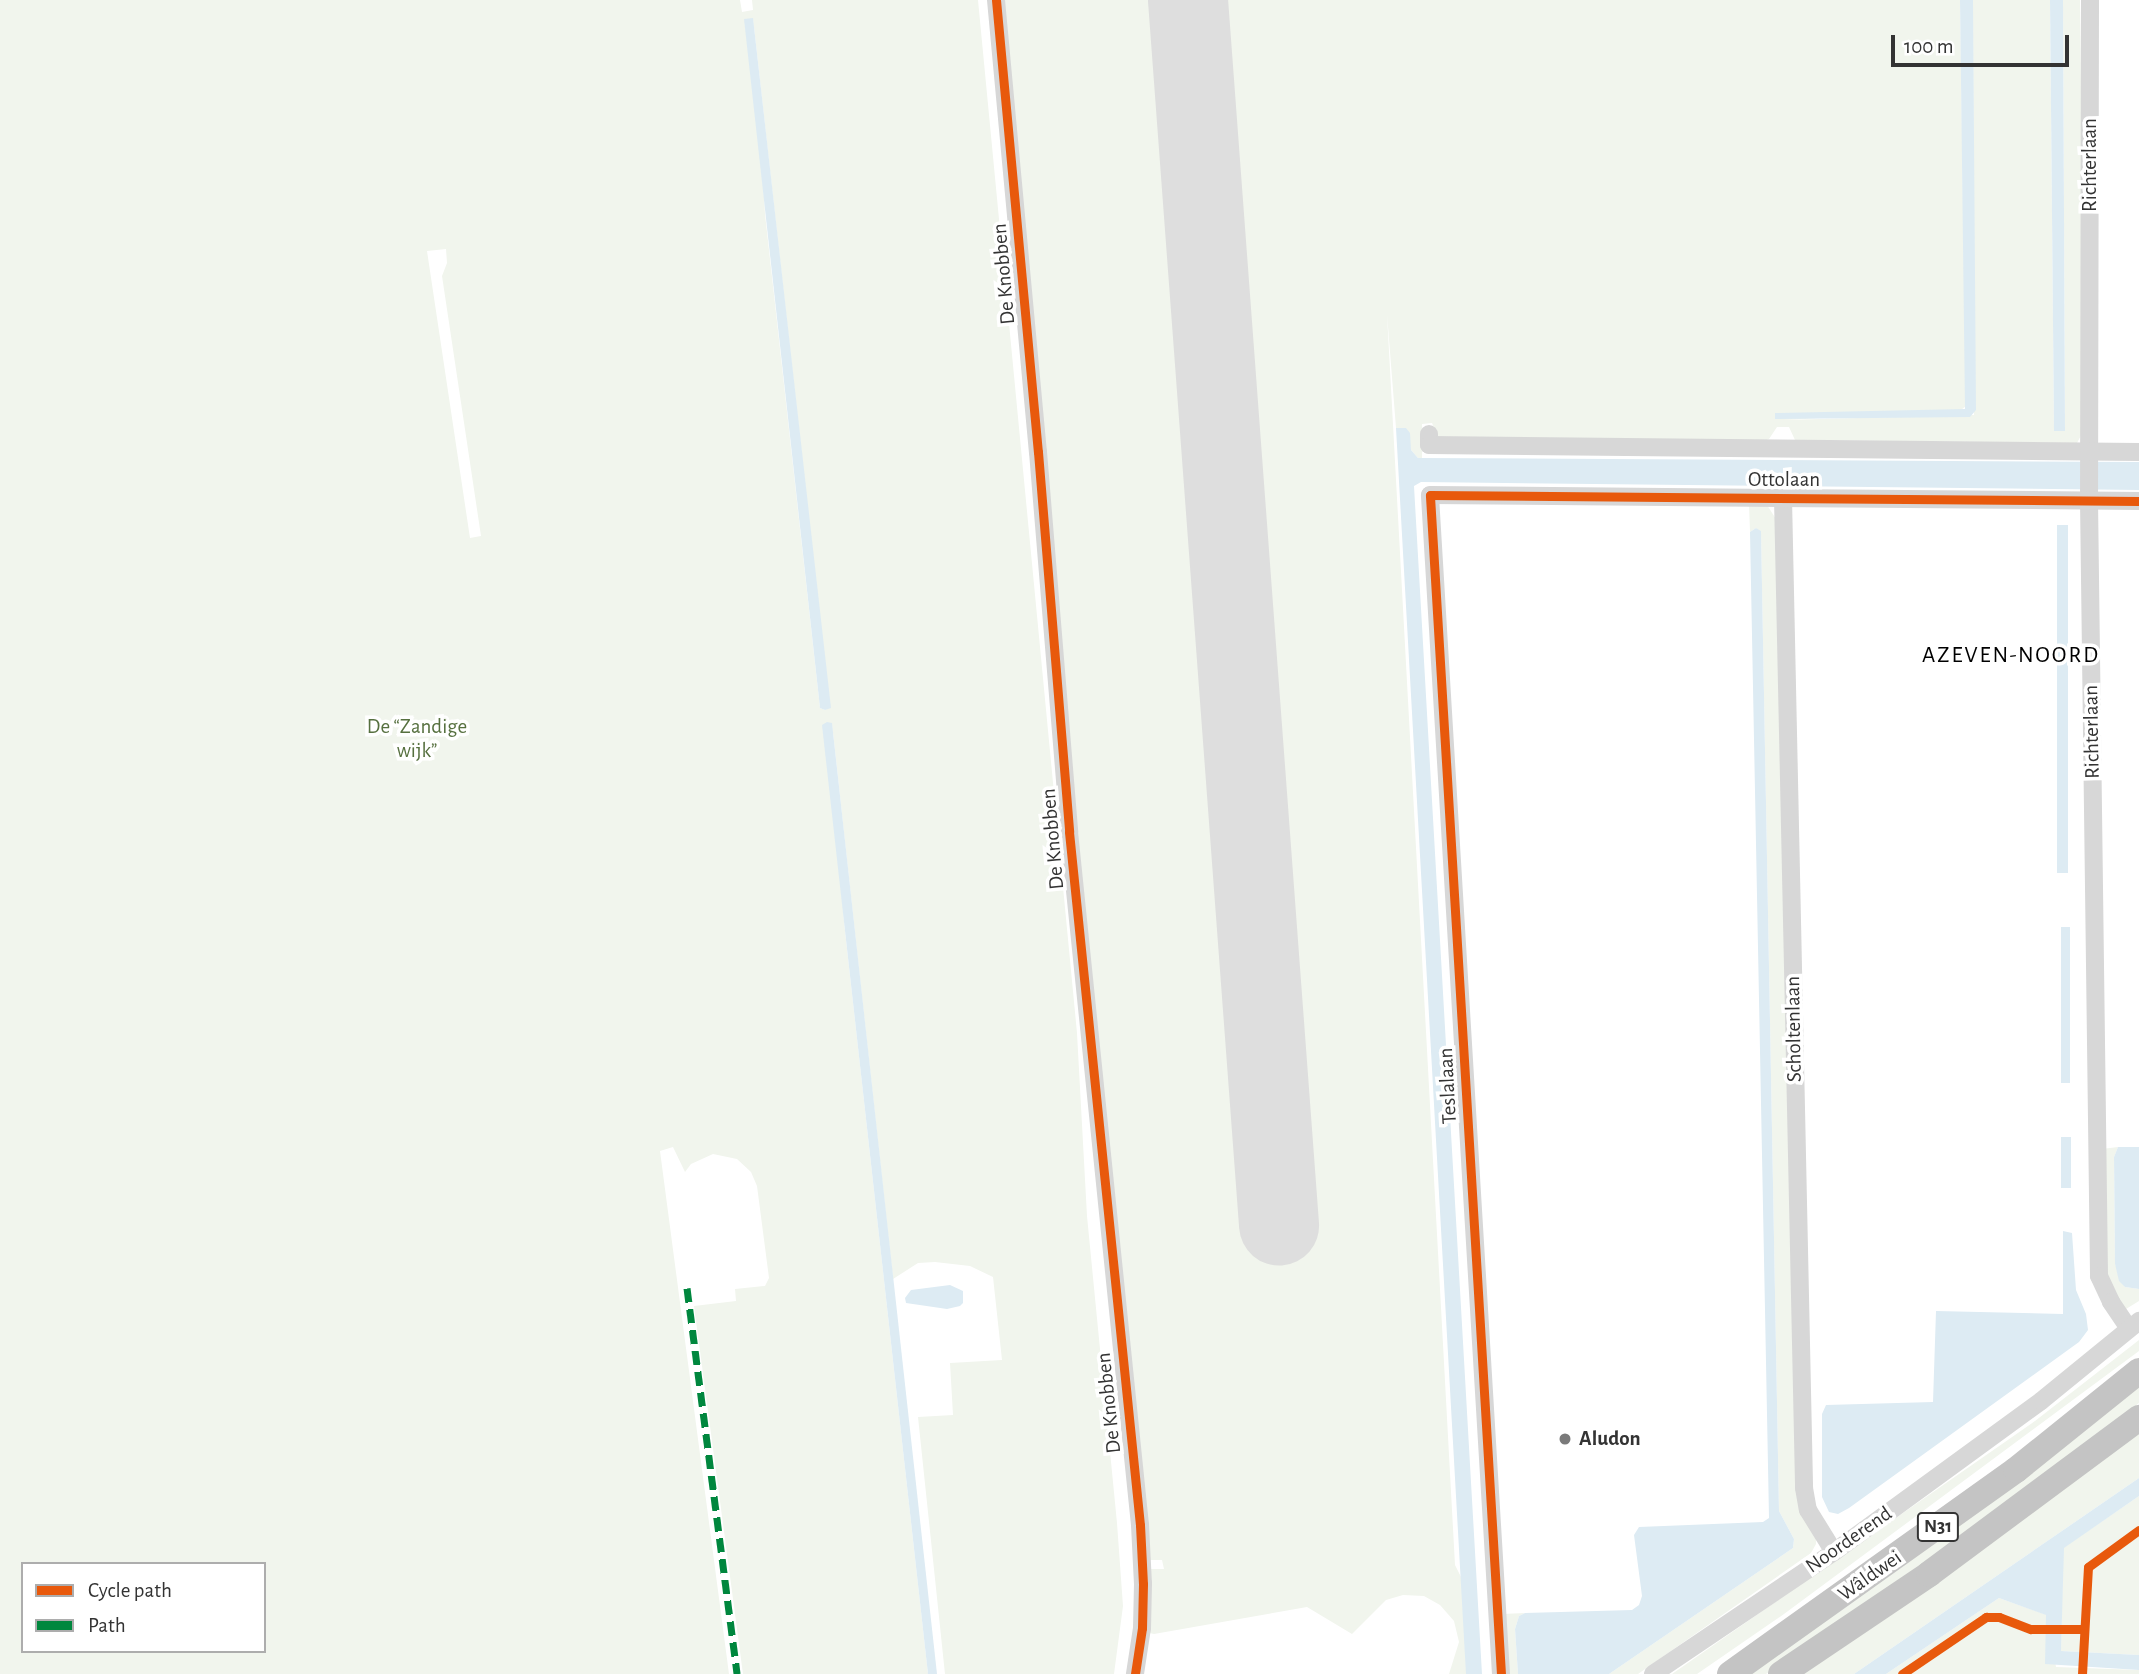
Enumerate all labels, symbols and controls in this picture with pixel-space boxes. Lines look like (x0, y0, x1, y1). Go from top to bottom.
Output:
scale bar (1894, 21, 2072, 65)
text: 100 m (1904, 36, 1954, 57)
street label: Richterlaan (2077, 118, 2103, 212)
street label: De Knobben (987, 222, 1021, 326)
street label: Ottolaan (1748, 467, 1820, 493)
district label: AZEVEN-NOORD (1923, 642, 2099, 670)
street label: Richterlaan (2079, 685, 2105, 779)
park label: De “Zandige wijk” (367, 714, 467, 764)
street label: De Knobben (1036, 787, 1070, 891)
street label: Scholtenlaan (1780, 976, 1808, 1082)
street label: Teslalaan (1433, 1047, 1463, 1125)
street label: De Knobben (1091, 1351, 1127, 1455)
place label: Aludon (1579, 1426, 1641, 1452)
marker: Aludon (1557, 1431, 1573, 1447)
street label: Noorderend (1801, 1501, 1897, 1579)
road number: N31 (1915, 1512, 1961, 1542)
street label: Wâldwei (1833, 1545, 1907, 1607)
legend (21, 1562, 266, 1653)
text: Cycle path (88, 1580, 172, 1601)
text: Path (88, 1615, 126, 1636)

